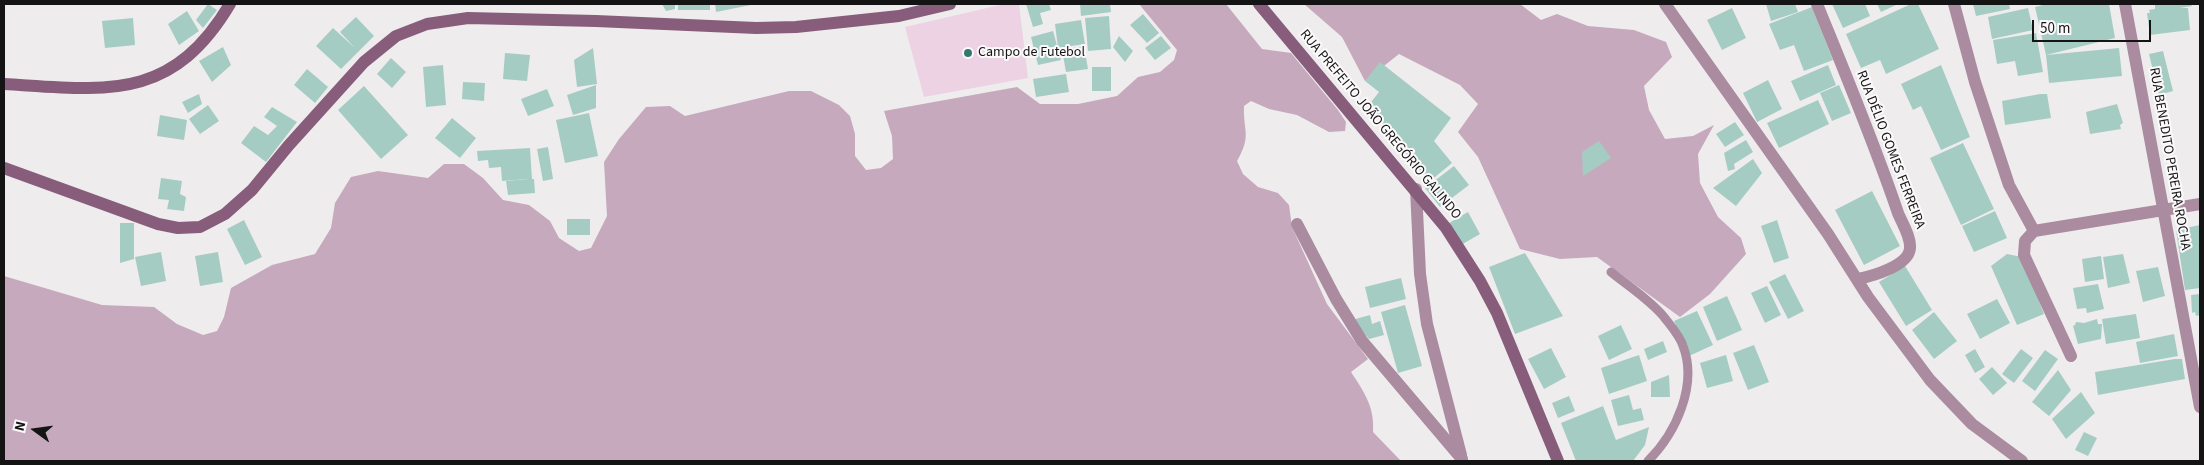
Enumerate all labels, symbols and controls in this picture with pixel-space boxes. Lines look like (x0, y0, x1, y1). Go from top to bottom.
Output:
scale bar (2034, 10, 2153, 42)
text: 50 m (2040, 18, 2070, 39)
street label: RUA PREFEITO JOÃO GREGÓRIO GALINDO (1296, 27, 1464, 223)
place label: Campo de Futebol (978, 45, 1085, 61)
marker: Campo de Futebol (962, 47, 974, 59)
street label: RUA BENEDITO PEREIRA ROCHA (2145, 66, 2193, 252)
street label: RUA DÉLIO GOMES FERREIRA (1852, 68, 1928, 232)
north arrow (10, 405, 60, 455)
text: N (10, 419, 31, 433)

